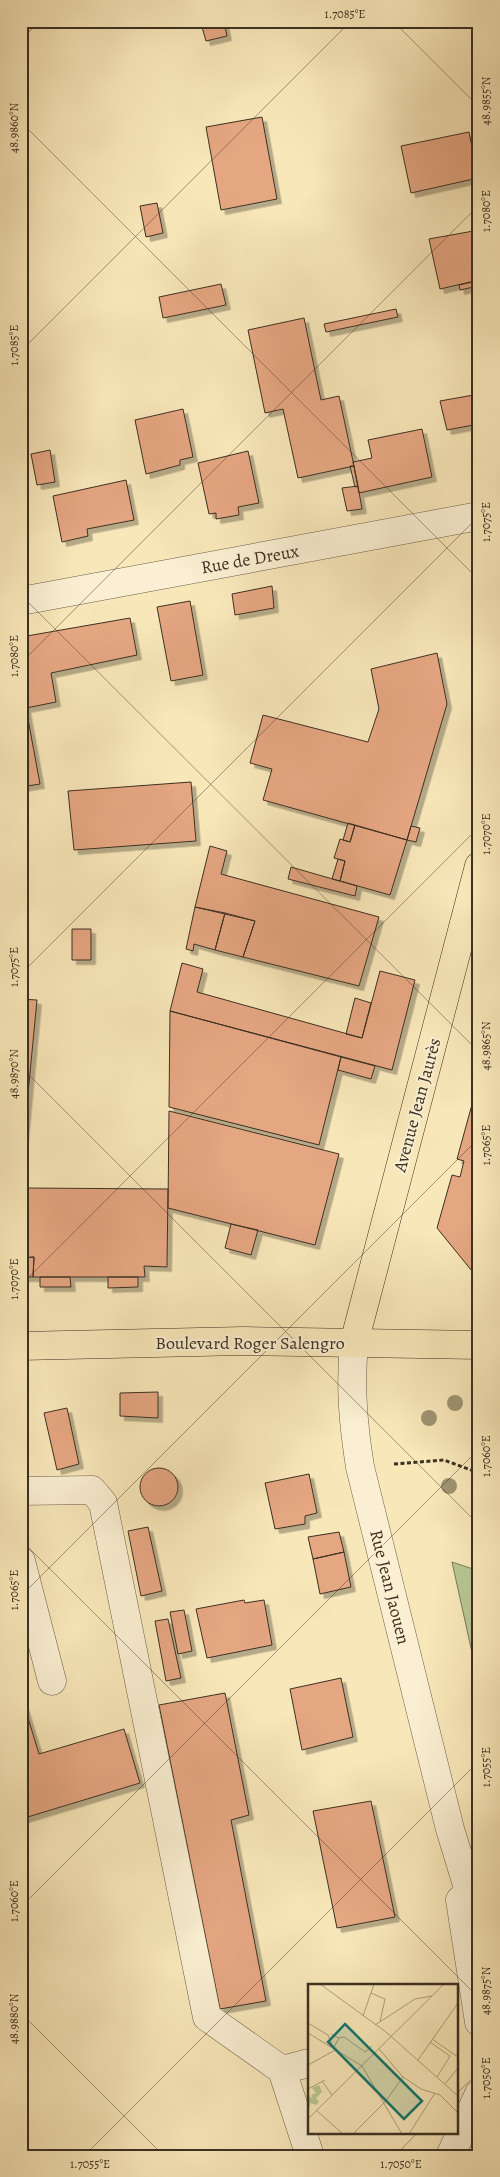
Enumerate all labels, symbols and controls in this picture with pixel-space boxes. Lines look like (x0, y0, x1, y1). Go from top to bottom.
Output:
text: 1.7085°E (325, 6, 365, 22)
text: 48.9855°N (478, 76, 494, 125)
text: 48.9860°N (6, 102, 22, 153)
text: 1.7080°E (478, 190, 494, 232)
text: 1.7085°E (6, 325, 22, 365)
text: 1.7075°E (478, 502, 494, 542)
street label: Rue de Dreux (199, 539, 301, 579)
text: 1.7080°E (6, 635, 22, 677)
text: 1.7070°E (478, 813, 494, 855)
text: 1.7075°E (6, 947, 22, 987)
text: 48.9865°N (478, 1021, 494, 1071)
street label: Avenue Jean Jaurès (387, 1035, 446, 1176)
text: 48.9870°N (6, 1049, 22, 1099)
text: 1.7065°E (478, 1125, 494, 1165)
text: 1.7070°E (6, 1258, 22, 1300)
street label: Boulevard Roger Salengro (155, 1331, 345, 1355)
text: 1.7060°E (478, 1435, 494, 1477)
street label: Rue Jean Jaouen (364, 1527, 416, 1647)
text: 1.7065°E (6, 1570, 22, 1610)
text: 1.7055°E (478, 1747, 494, 1787)
text: 1.7060°E (6, 1880, 22, 1922)
text: 48.9875°N (478, 1966, 494, 2015)
inset map (308, 1984, 458, 2134)
text: 48.9880°N (6, 1993, 22, 2044)
text: 1.7050°E (478, 2057, 494, 2099)
text: 1.7055°E (70, 2156, 110, 2172)
text: 1.7050°E (380, 2156, 422, 2172)

